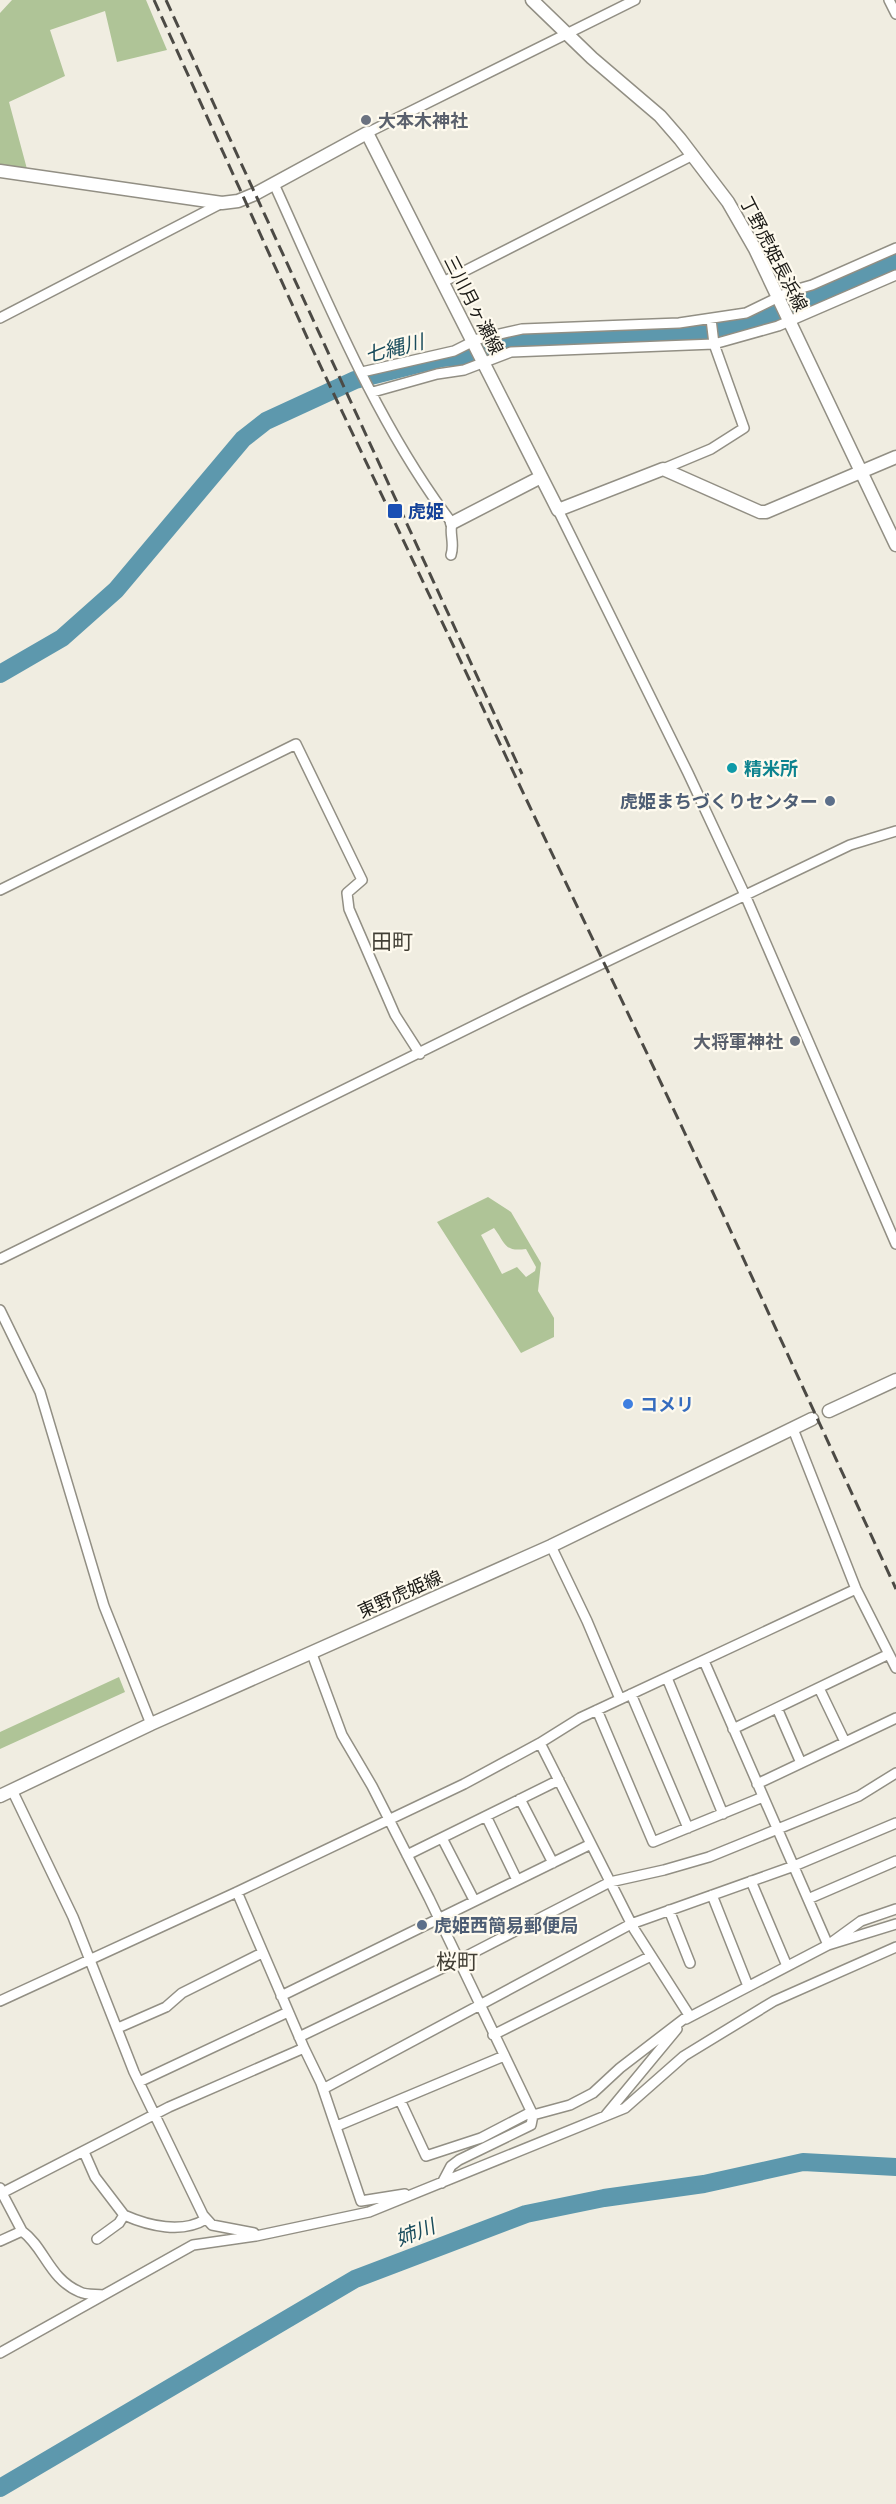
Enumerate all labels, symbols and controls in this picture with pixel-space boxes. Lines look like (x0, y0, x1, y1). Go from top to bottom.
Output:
place label: 大本木神社 (378, 109, 468, 132)
marker: 大本木神社 (359, 113, 373, 127)
street label: 丁野虎姫長浜線 (735, 193, 813, 315)
street label: 三川月ヶ瀬線 (439, 252, 509, 358)
water label: 七縄川 (362, 328, 428, 367)
place label: 虎姫 (408, 500, 444, 523)
marker: 虎姫 (386, 502, 404, 520)
place label: 精米所 (744, 757, 798, 780)
marker: 精米所 (725, 761, 739, 775)
place label: 虎姫まちづくりセンター (620, 790, 818, 813)
marker: 虎姫まちづくりセンター (823, 794, 837, 808)
district label: 田町 (371, 928, 413, 954)
place label: 大将軍神社 (693, 1030, 783, 1053)
marker: 大将軍神社 (788, 1034, 802, 1048)
place label: コメリ (640, 1393, 694, 1416)
marker: コメリ (621, 1397, 635, 1411)
street label: 東野虎姫線 (354, 1565, 446, 1623)
place label: 虎姫西簡易郵便局 (434, 1914, 578, 1937)
marker: 虎姫西簡易郵便局 (415, 1918, 429, 1932)
district label: 桜町 (436, 1948, 478, 1974)
water label: 姉川 (392, 2212, 440, 2251)

